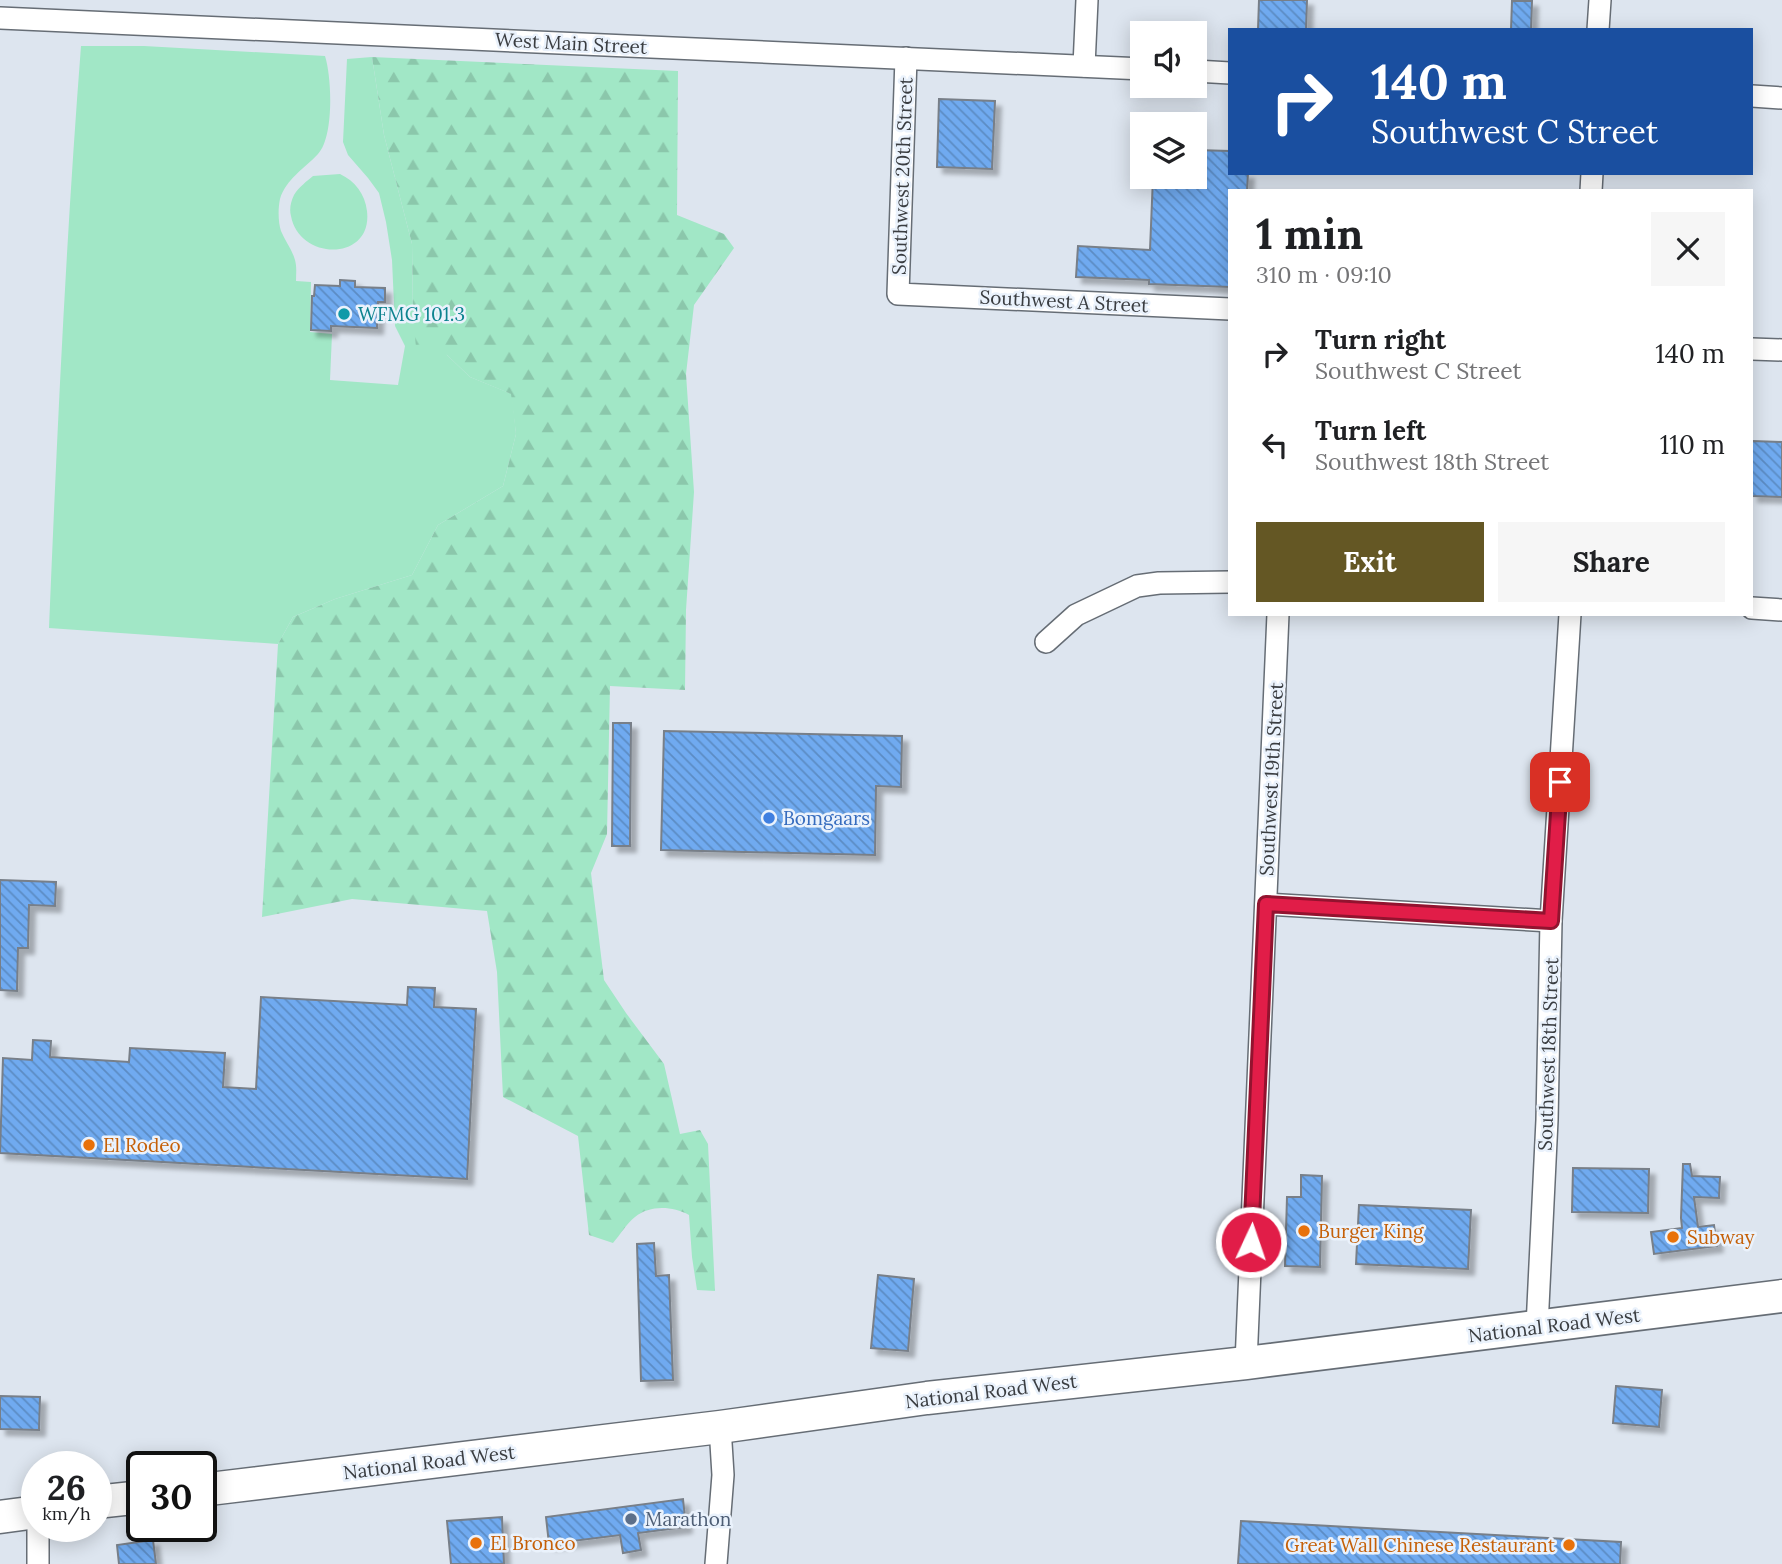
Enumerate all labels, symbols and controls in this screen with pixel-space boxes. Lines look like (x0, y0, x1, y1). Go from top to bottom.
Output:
map controls (1130, 21, 1207, 189)
button: sound (1130, 21, 1207, 98)
street label: West Main Street (494, 27, 648, 59)
text: 140 m (1371, 50, 1507, 112)
icon: right (1256, 56, 1347, 147)
street label: Southwest 20th Street (887, 76, 917, 275)
text: Southwest C Street (1371, 111, 1658, 152)
button: layers (1130, 112, 1207, 189)
text: 1 min (1256, 207, 1363, 261)
button: close (1651, 212, 1725, 286)
text: 310 m · 09:10 (1256, 260, 1392, 289)
street label: Southwest A Street (979, 285, 1150, 317)
place label: WFMG 101.3 (358, 302, 465, 326)
marker: WFMG 101.3 (336, 306, 352, 322)
text: Turn right (1315, 323, 1446, 356)
icon: right (1256, 335, 1294, 373)
text: 140 m (1655, 337, 1725, 370)
text: Southwest C Street (1315, 356, 1521, 385)
text: Turn left (1315, 414, 1426, 447)
icon: left (1256, 426, 1294, 464)
text: 110 m (1660, 428, 1725, 461)
text: Southwest 18th Street (1315, 447, 1549, 476)
button: Exit (1256, 522, 1484, 602)
button: Share (1498, 522, 1725, 602)
street label: Southwest 19th Street (1254, 681, 1288, 876)
pin (1530, 752, 1590, 812)
icon: arrive (1541, 763, 1579, 801)
place label: Bomgaars (783, 806, 870, 830)
marker: Bomgaars (761, 810, 777, 826)
street label: Southwest 18th Street (1533, 956, 1563, 1151)
place label: El Rodeo (103, 1133, 181, 1157)
marker: El Rodeo (81, 1137, 97, 1153)
position arrow (1214, 1205, 1288, 1279)
place label: Burger King (1318, 1219, 1424, 1243)
marker: Burger King (1296, 1223, 1312, 1239)
place label: Subway (1687, 1225, 1755, 1249)
marker: Subway (1665, 1229, 1681, 1245)
street label: National Road West (1467, 1302, 1642, 1347)
street label: National Road West (904, 1368, 1079, 1413)
street label: National Road West (342, 1439, 517, 1484)
speed limit sign: 30 (126, 1451, 217, 1542)
text: 26 (47, 1465, 86, 1510)
text: km/h (42, 1502, 91, 1525)
place label: Marathon (645, 1507, 731, 1531)
marker: Marathon (623, 1511, 639, 1527)
place label: El Bronco (490, 1531, 576, 1555)
place label: Great Wall Chinese Restaurant (1285, 1533, 1556, 1557)
marker: El Bronco (468, 1535, 484, 1551)
marker: Great Wall Chinese Restaurant (1561, 1537, 1577, 1553)

